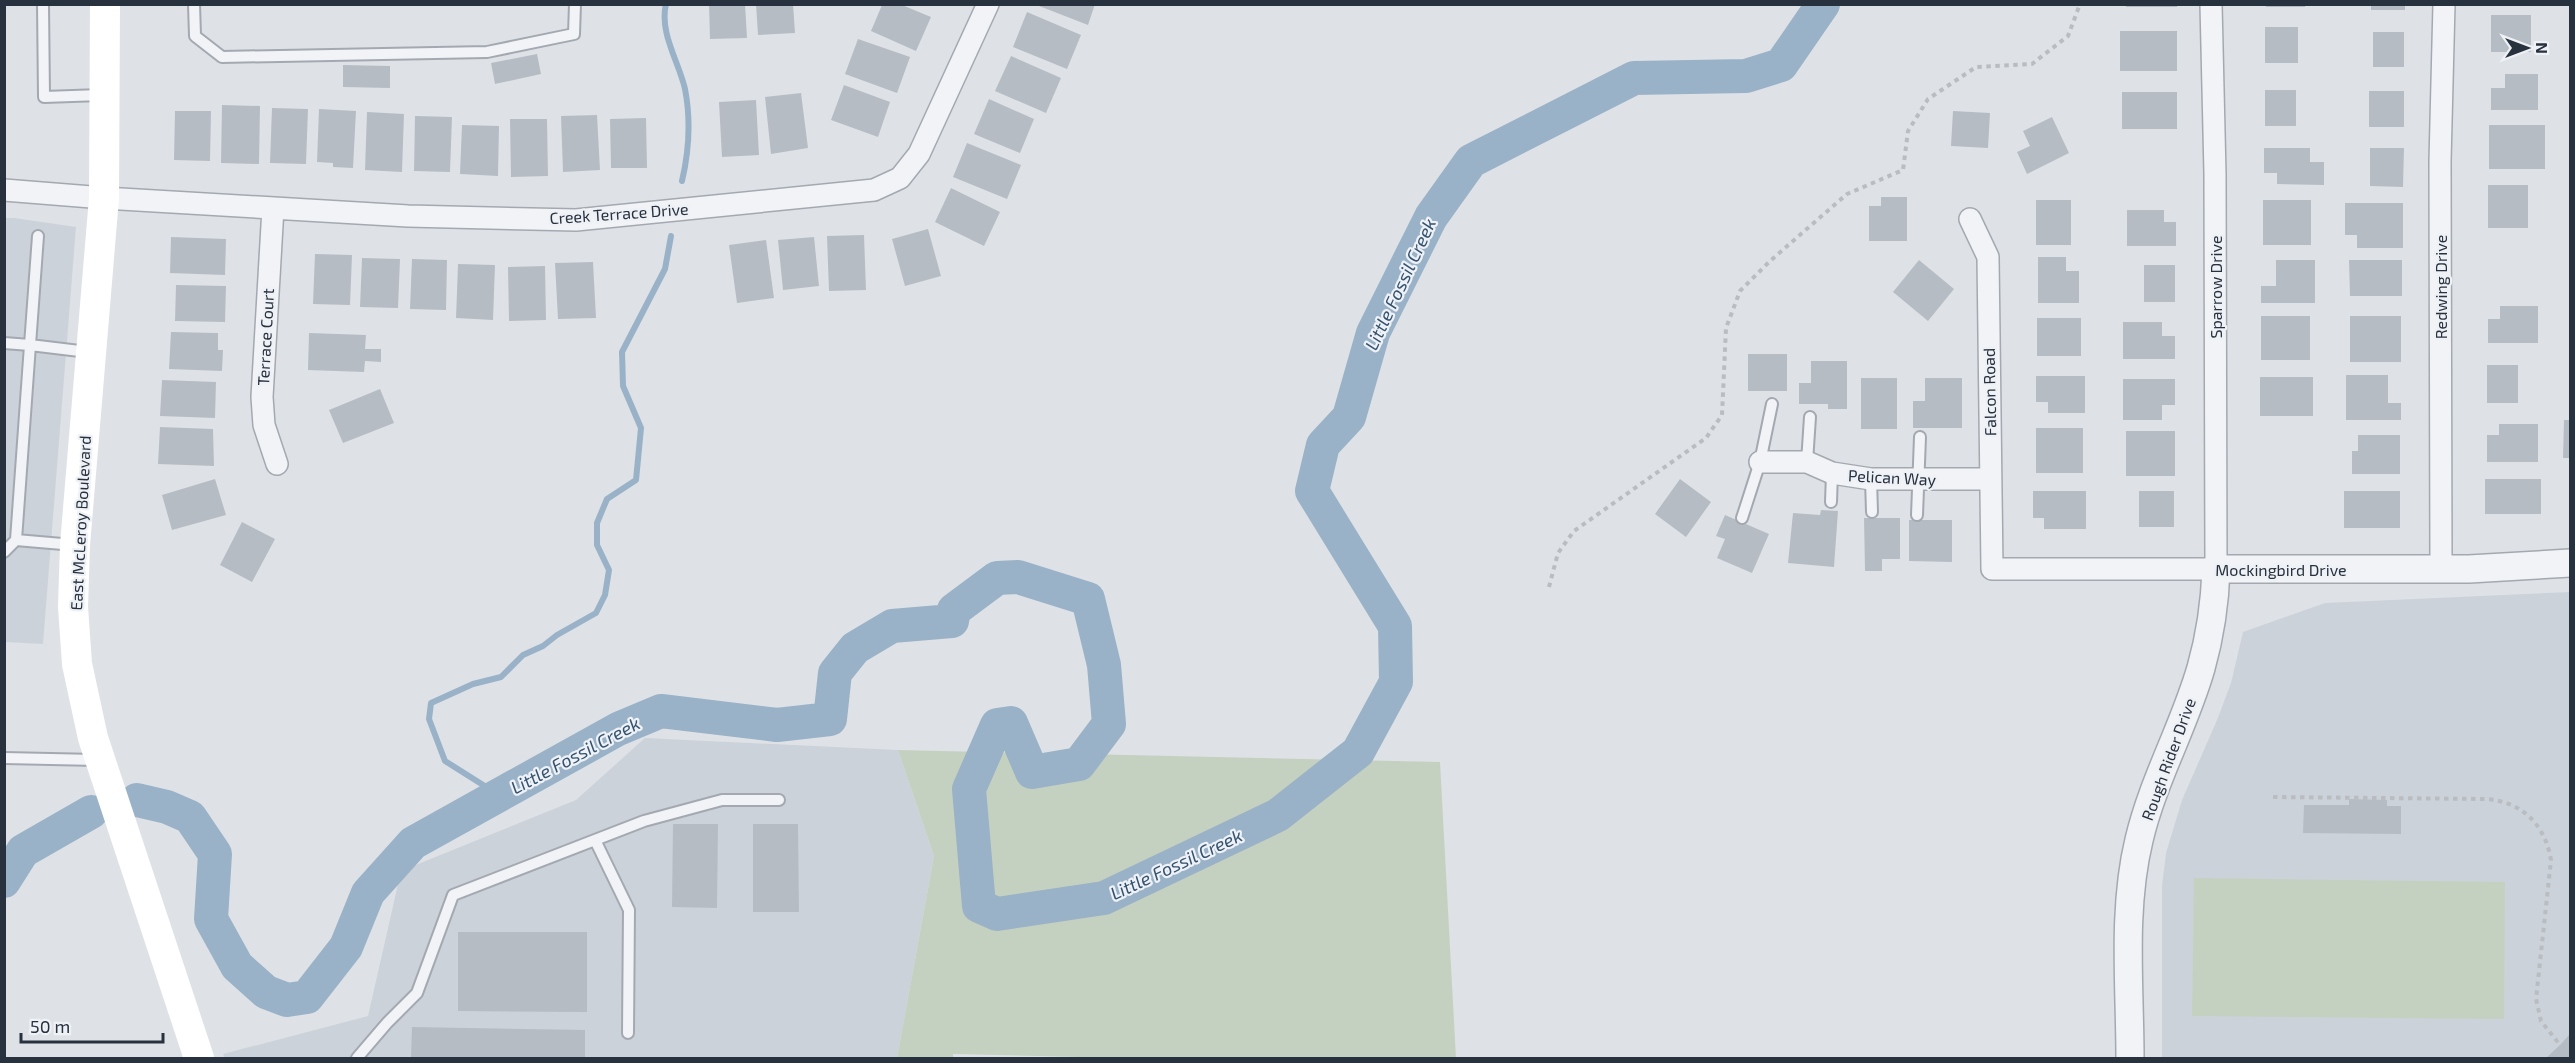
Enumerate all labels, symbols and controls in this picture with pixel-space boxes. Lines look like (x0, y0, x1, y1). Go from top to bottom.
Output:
north arrow (2497, 18, 2557, 78)
text: N (2533, 42, 2552, 54)
street label: Creek Terrace Drive (549, 199, 689, 227)
water label: Little Fossil Creek (1360, 215, 1440, 353)
street label: Sparrow Drive (2206, 235, 2225, 339)
street label: Redwing Drive (2431, 235, 2450, 339)
street label: Terrace Court (253, 288, 277, 386)
street label: Falcon Road (1979, 348, 1999, 436)
street label: East McLeroy Boulevard (66, 435, 94, 611)
street label: Pelican Way (1847, 465, 1937, 489)
street label: Mockingbird Drive (2215, 560, 2347, 579)
street label: Rough Rider Drive (2137, 695, 2199, 823)
water label: Little Fossil Creek (507, 712, 643, 798)
water label: Little Fossil Creek (1107, 824, 1245, 904)
scale bar (21, 1006, 164, 1044)
text: 50 m (30, 1015, 70, 1037)

